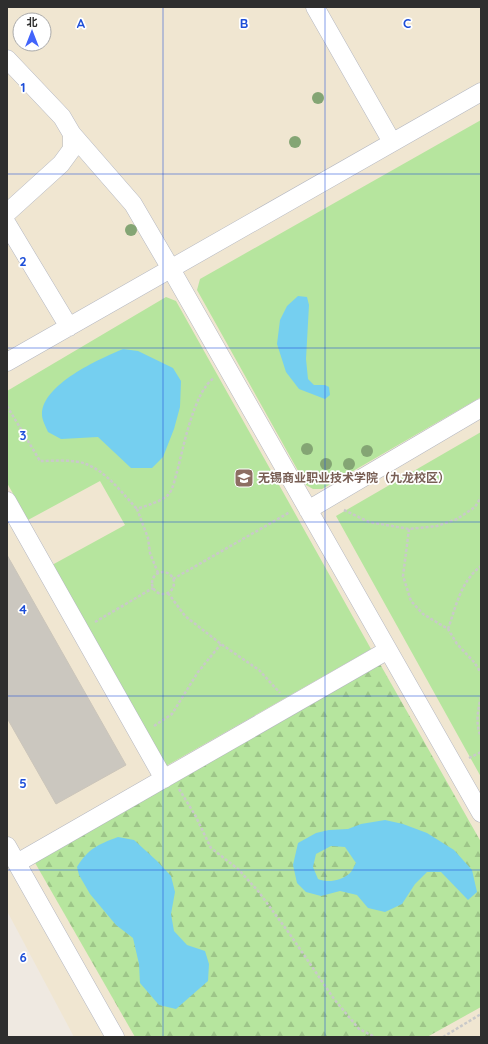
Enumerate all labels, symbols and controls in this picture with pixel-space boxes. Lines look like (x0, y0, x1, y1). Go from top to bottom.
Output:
north arrow (12, 12, 52, 52)
text: 北 (27, 15, 38, 29)
text: A (77, 15, 86, 31)
text: B (240, 15, 248, 31)
text: C (403, 15, 411, 31)
text: 1 (20, 79, 26, 95)
text: 2 (19, 253, 27, 269)
text: 3 (20, 427, 27, 443)
school or university icon: 无锡商业职业技术学院（九龙校区） (233, 467, 255, 489)
place label: 无锡商业职业技术学院（九龙校区） (258, 470, 450, 485)
text: 4 (19, 601, 27, 617)
text: 5 (19, 775, 27, 791)
text: 6 (19, 949, 27, 965)

